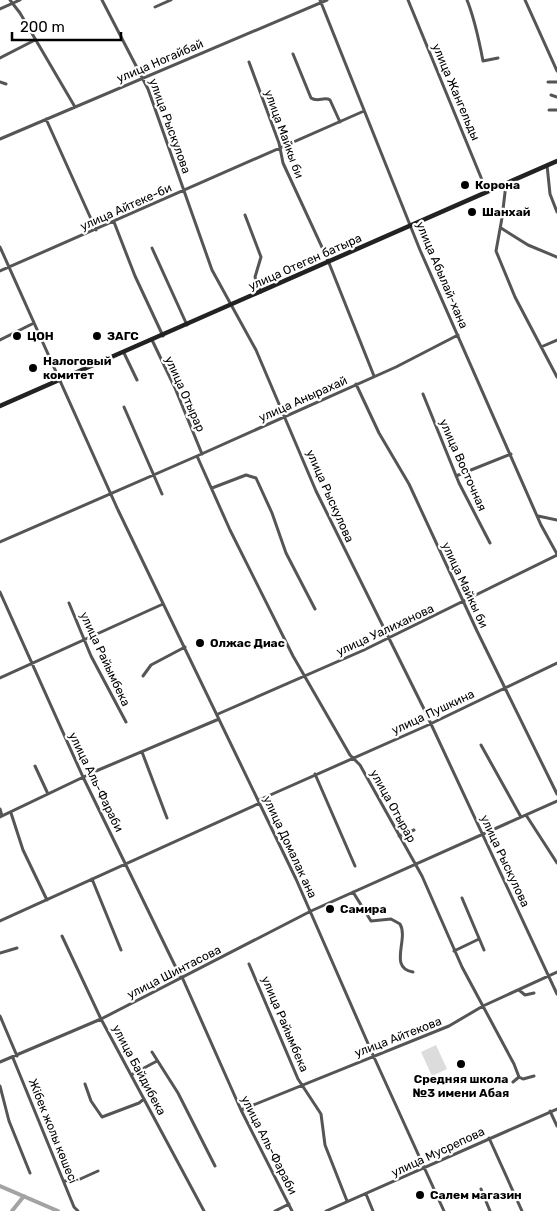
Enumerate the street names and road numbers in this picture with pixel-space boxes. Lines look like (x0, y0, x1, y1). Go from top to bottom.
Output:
street label: улица Ногайбай (115, 36, 205, 86)
street label: улица Жангельды (429, 42, 483, 142)
street label: улица Рыскулова (146, 77, 194, 175)
street label: улица Майкы би (262, 88, 306, 180)
street label: улица Айтеке-би (78, 181, 174, 233)
street label: улица Абылай-хана (413, 219, 471, 331)
street label: улица Отеген батыра (246, 231, 364, 293)
street label: улица Отырар (162, 354, 208, 434)
street label: улица Анырахай (257, 373, 349, 425)
street label: улица Восточная (436, 417, 490, 513)
street label: улица Рыскулова (303, 447, 357, 545)
street label: улица Майкы би (439, 540, 491, 630)
street label: улица Уалиханова (334, 601, 436, 659)
street label: улица Райымбека (77, 610, 133, 708)
street label: улица Пушкина (389, 687, 477, 737)
street label: улица Аль-Фараби (66, 730, 126, 834)
street label: улица Отырар (367, 767, 419, 845)
street label: улица Домалак ана (260, 794, 320, 900)
street label: улица Рыскулова (477, 813, 533, 909)
street label: улица Шинтасова (125, 942, 223, 1002)
street label: улица Райымбека (259, 974, 311, 1074)
street label: улица Айтекова (353, 1014, 443, 1060)
street label: улица Байдибека (109, 1022, 169, 1118)
street label: Жібек жолы көшесі (26, 1077, 80, 1185)
street label: улица Аль-Фараби (238, 1093, 300, 1197)
street label: улица Мусрепова (389, 1124, 487, 1180)

